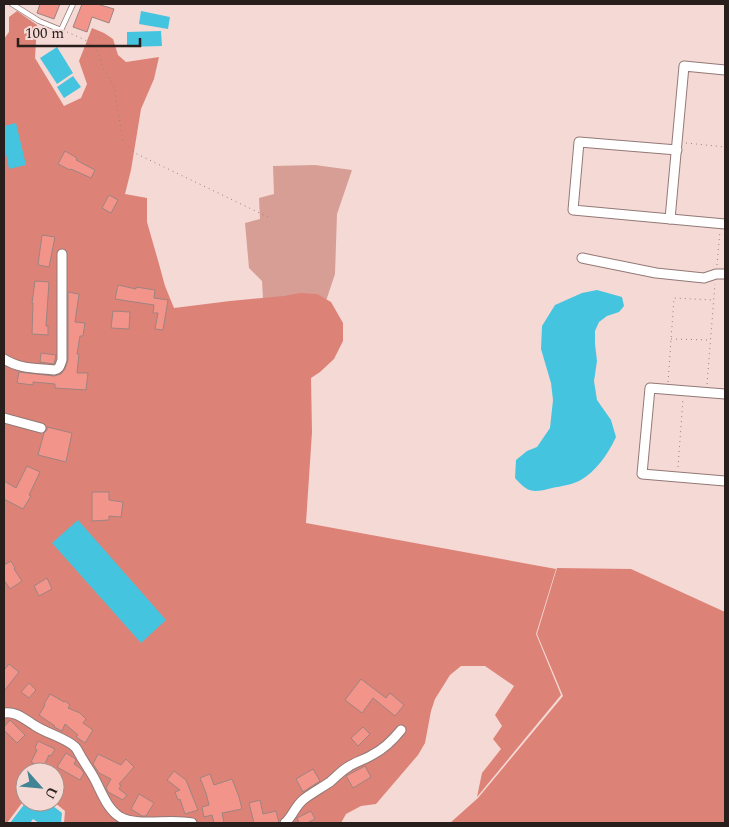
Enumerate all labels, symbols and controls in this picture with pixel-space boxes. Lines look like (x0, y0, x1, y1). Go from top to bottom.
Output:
scale bar (18, 15, 140, 47)
text: 100 m (25, 22, 64, 45)
north arrow (15, 762, 65, 812)
text: U (39, 783, 63, 803)

